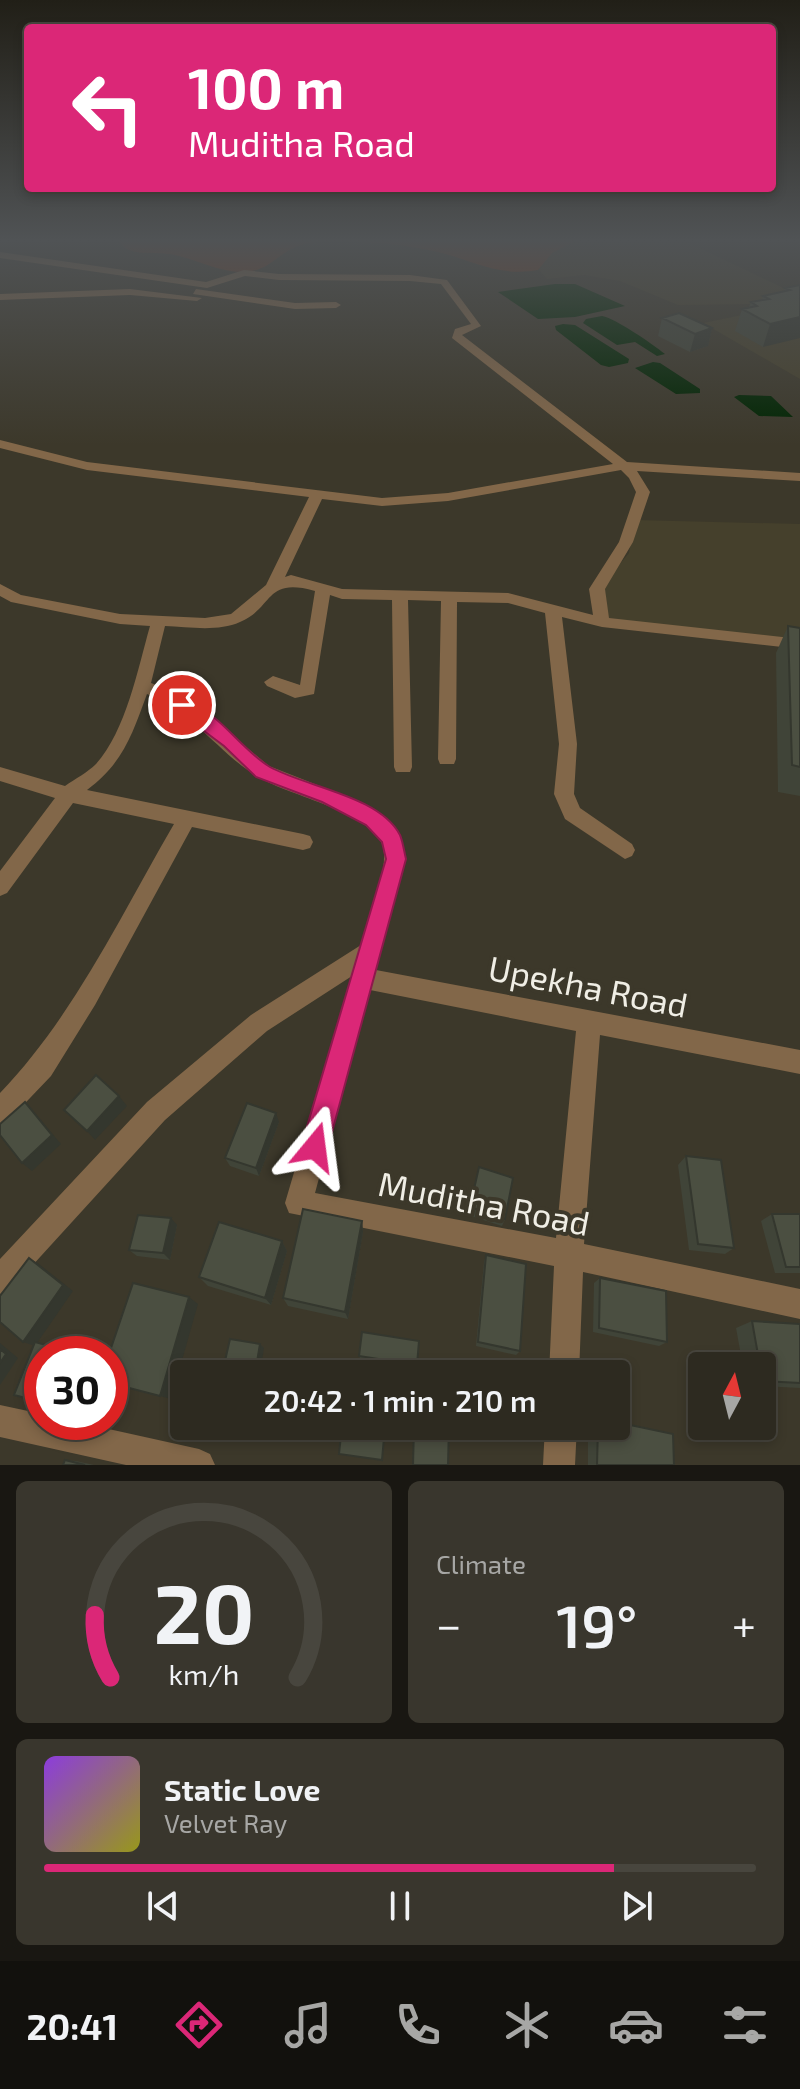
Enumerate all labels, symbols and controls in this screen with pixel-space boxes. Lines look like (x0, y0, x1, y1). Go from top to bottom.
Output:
text: 100 m (188, 53, 344, 120)
icon: left (56, 56, 160, 160)
text: Muditha Road (188, 121, 415, 164)
pin (148, 671, 216, 739)
icon: arrive (160, 683, 204, 727)
street label: Upekha Road (485, 946, 691, 1025)
position arrow (273, 1105, 357, 1189)
street label: Muditha Road (375, 1162, 593, 1243)
speed limit sign: 30 (24, 1336, 128, 1440)
north arrow (688, 1352, 776, 1440)
map controls (688, 1352, 776, 1440)
text: 20:42 · 1 min · 210 m (264, 1382, 536, 1418)
text: Climate (436, 1548, 526, 1579)
text: 20 (154, 1561, 254, 1661)
text: 19° (556, 1588, 637, 1660)
text: − (436, 1597, 462, 1650)
text: + (732, 1597, 756, 1650)
text: km/h (169, 1656, 239, 1691)
text: Static Love (164, 1771, 320, 1807)
text: Velvet Ray (164, 1807, 287, 1838)
icon: previous (141, 1884, 185, 1928)
icon: pause (378, 1884, 422, 1928)
icon: next (615, 1884, 659, 1928)
icon: directions (171, 1997, 227, 2053)
icon: music (280, 1997, 336, 2053)
icon: phone (390, 1997, 446, 2053)
icon: climate (499, 1997, 555, 2053)
icon: car (608, 1997, 664, 2053)
icon: filters (717, 1997, 773, 2053)
text: 20:41 (27, 2004, 118, 2047)

